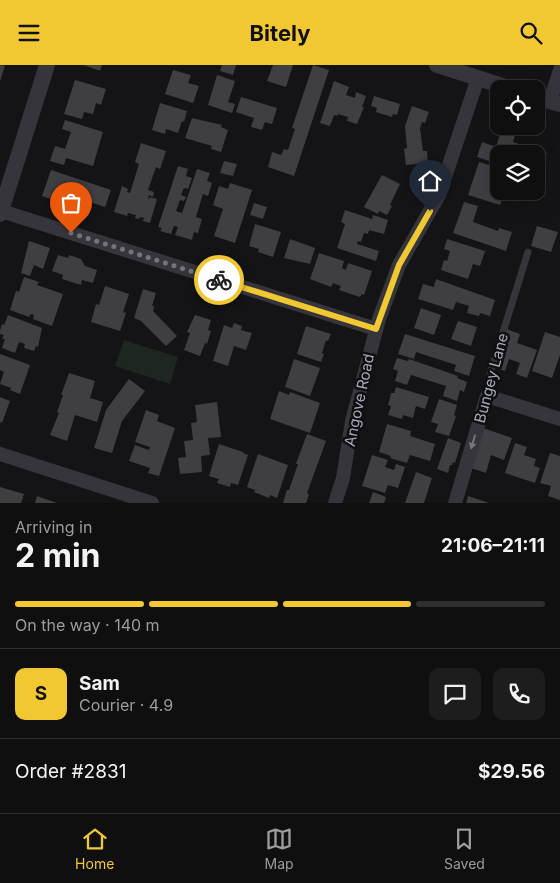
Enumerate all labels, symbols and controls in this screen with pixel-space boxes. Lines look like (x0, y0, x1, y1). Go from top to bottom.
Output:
icon: menu (15, 19, 43, 47)
icon: search (517, 19, 545, 47)
text: Bitely (250, 20, 310, 46)
map controls (490, 80, 545, 200)
button: locate (490, 80, 545, 135)
button: layers (490, 145, 545, 200)
pin (409, 160, 451, 211)
icon: home (416, 167, 444, 195)
pin (50, 182, 92, 233)
icon: bag (57, 189, 85, 217)
courier (194, 255, 244, 305)
icon: bike (205, 266, 233, 294)
street label: Bungey Lane (470, 331, 512, 425)
street label: Angove Road (340, 352, 378, 448)
one-way arrow (469, 435, 477, 450)
text: Arriving in (15, 517, 92, 537)
text: 21:06–21:11 (441, 534, 545, 557)
text: 2 min (15, 536, 101, 575)
text: On the way · 140 m (15, 615, 160, 635)
button: chat (429, 668, 481, 720)
button: phone (493, 668, 545, 720)
text: Sam (79, 672, 120, 695)
text: S (35, 682, 47, 705)
text: Courier · 4.9 (79, 695, 173, 715)
text: Order #2831 (15, 760, 126, 783)
text: $29.56 (478, 760, 545, 783)
tab: Home (75, 825, 114, 872)
tab: Map (265, 825, 294, 872)
tab: Saved (444, 825, 485, 872)

